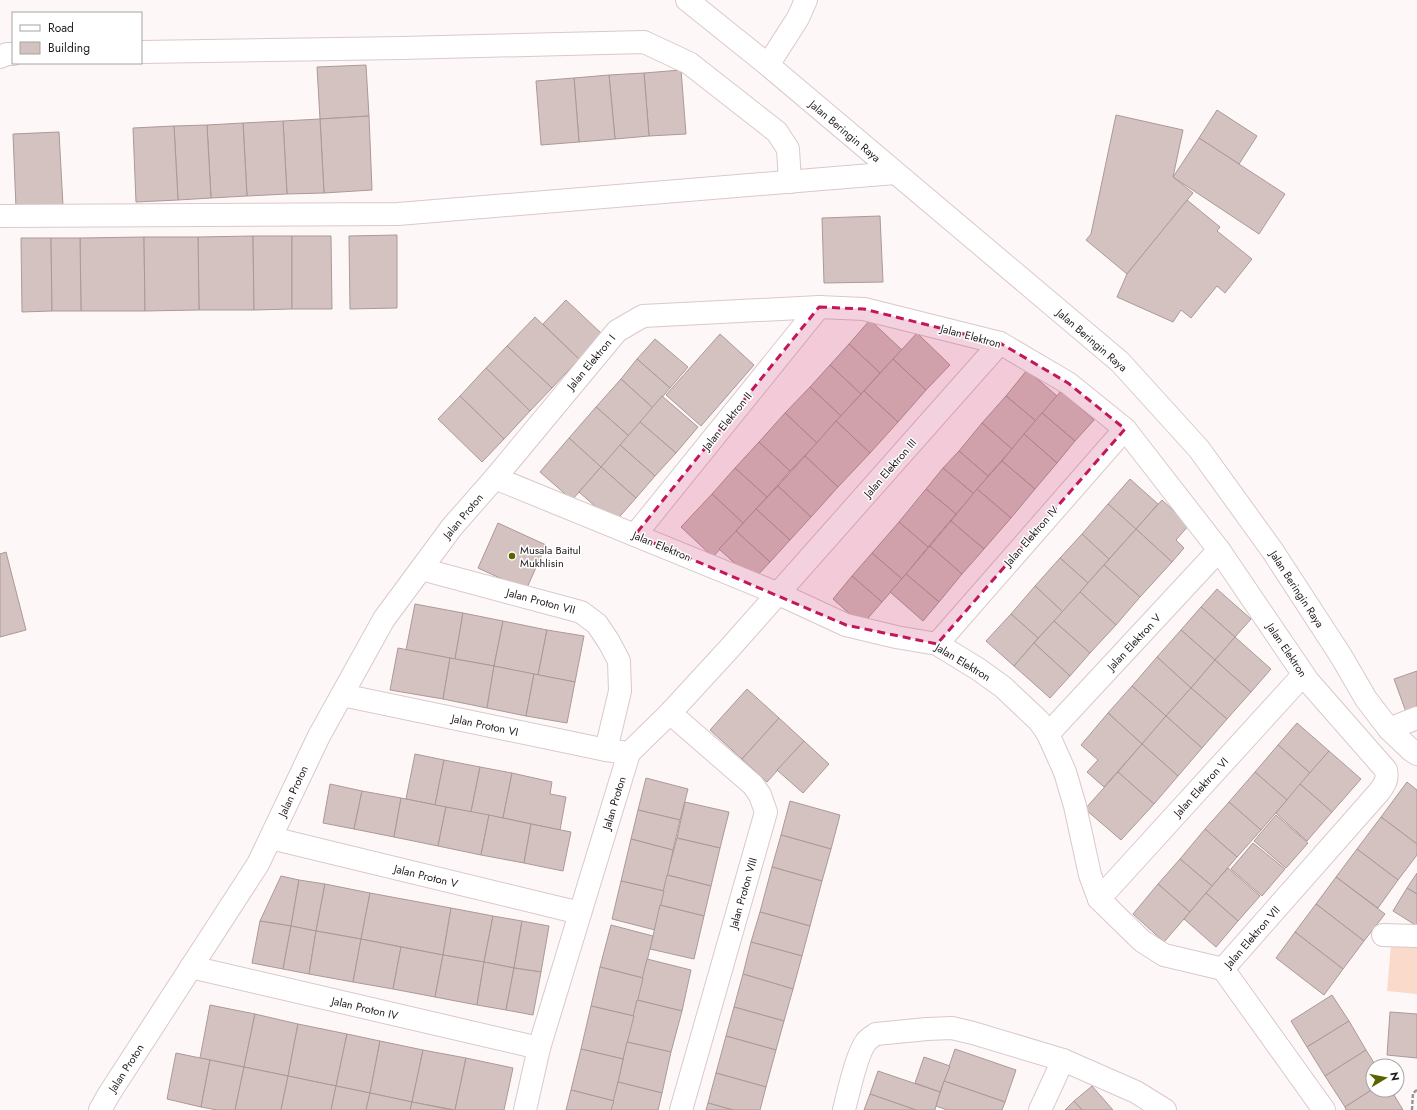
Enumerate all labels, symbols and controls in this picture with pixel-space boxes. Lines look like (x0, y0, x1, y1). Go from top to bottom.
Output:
legend (12, 12, 142, 64)
text: Road (48, 19, 74, 37)
text: Building (48, 39, 90, 57)
street label: Jalan Beringin Raya (804, 95, 884, 166)
street label: Jalan Beringin Raya (1052, 304, 1131, 375)
street label: Jalan Elektron (937, 320, 1003, 352)
street label: Jalan Elektron I (562, 331, 619, 395)
street label: Jalan Elektron II (697, 389, 755, 455)
street label: Jalan Elektron III (859, 435, 920, 502)
street label: Jalan Proton (438, 490, 487, 544)
street label: Jalan Elektron IV (999, 502, 1062, 571)
street label: Jalan Elektron (628, 526, 694, 565)
place label: Musala Baitul Mukhlisin (520, 542, 581, 571)
street label: Jalan Beringin Raya (1265, 546, 1328, 631)
marker: Musala Baitul Mukhlisin (507, 551, 517, 561)
street label: Jalan Proton VII (503, 584, 577, 618)
street label: Jalan Elektron V (1102, 609, 1165, 675)
street label: Jalan Elektron (1262, 618, 1311, 680)
street label: Jalan Elektron (931, 638, 994, 685)
street label: Jalan Proton VI (448, 710, 520, 740)
street label: Jalan Elektron VI (1169, 754, 1232, 822)
street label: Jalan Proton (273, 763, 312, 821)
street label: Jalan Proton (598, 775, 630, 833)
street label: Jalan Proton VIII (725, 856, 761, 932)
street label: Jalan Proton V (390, 860, 460, 892)
street label: Jalan Elektron VII (1219, 902, 1284, 973)
street label: Jalan Proton IV (328, 992, 401, 1024)
street label: Jalan Proton (103, 1041, 148, 1097)
north arrow (1365, 1058, 1405, 1098)
text: N (1386, 1071, 1403, 1082)

